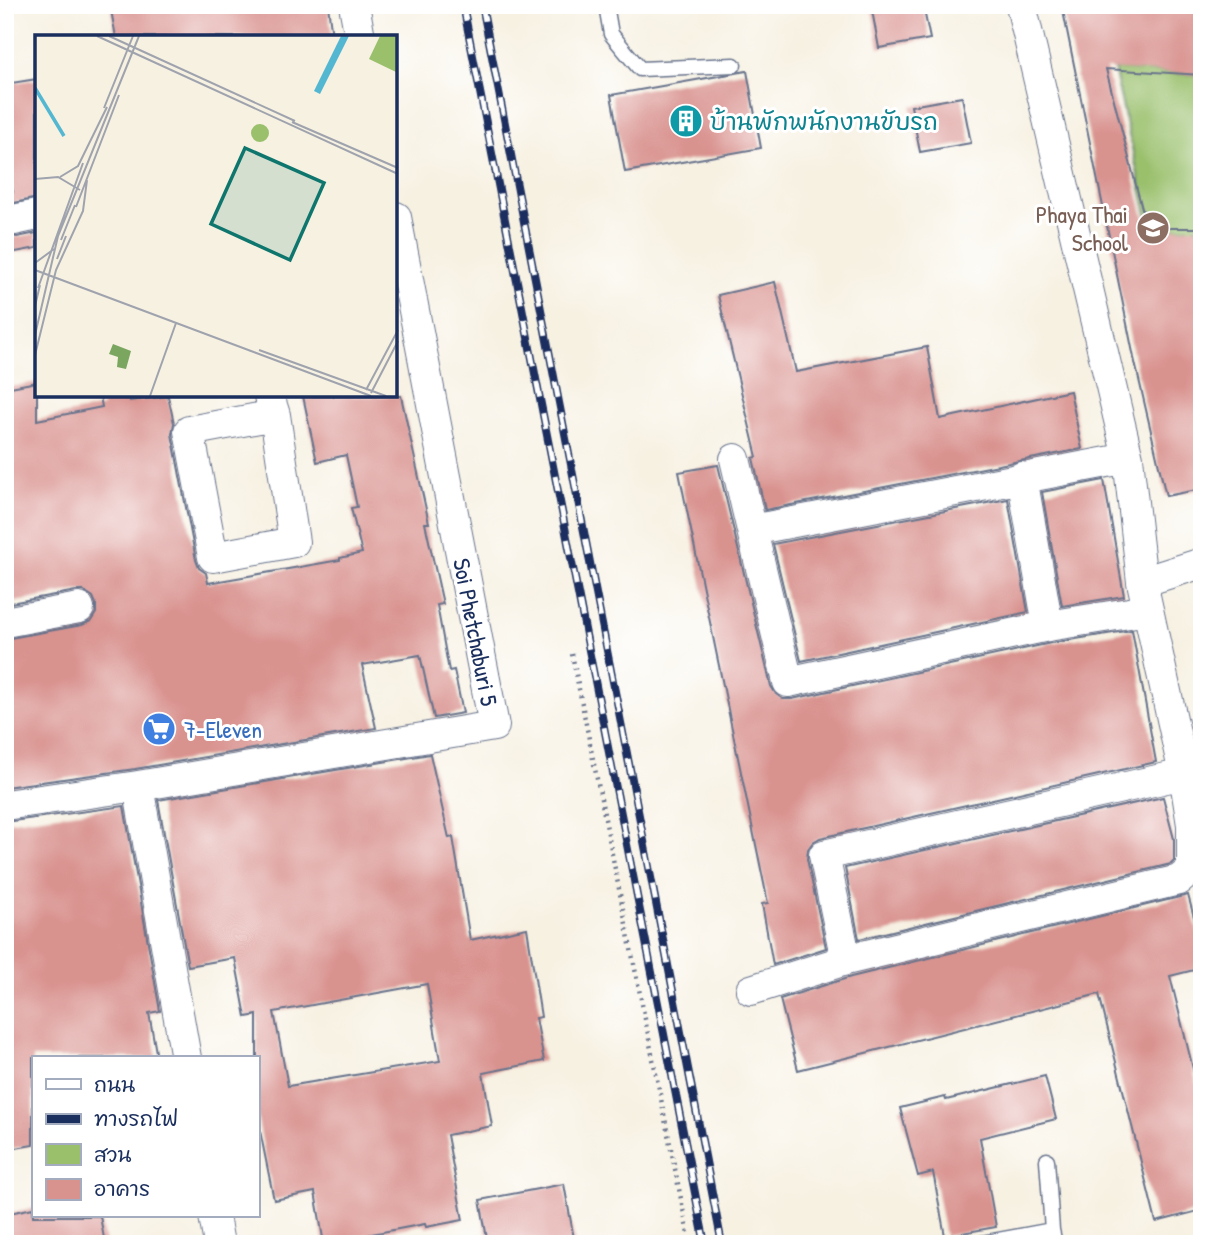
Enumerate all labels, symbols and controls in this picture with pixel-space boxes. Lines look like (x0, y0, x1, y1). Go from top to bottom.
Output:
inset map (35, 35, 397, 397)
building icon: บ้านพักพนักงานขับรถ (667, 102, 705, 140)
place label: บ้านพักพนักงานขับรถ (710, 105, 938, 137)
place label: Phaya Thai School (1036, 198, 1129, 258)
school or university icon: Phaya Thai School (1134, 209, 1172, 247)
street label: Soi Phetchaburi 5 (446, 556, 506, 708)
supermarket icon: 7-Eleven (140, 710, 178, 748)
place label: 7-Eleven (184, 713, 262, 745)
legend (32, 1056, 259, 1218)
text: ถนน (94, 1070, 135, 1099)
text: ทางรถไฟ (94, 1104, 179, 1133)
text: สวน (94, 1140, 131, 1169)
text: อาคาร (94, 1174, 150, 1203)

